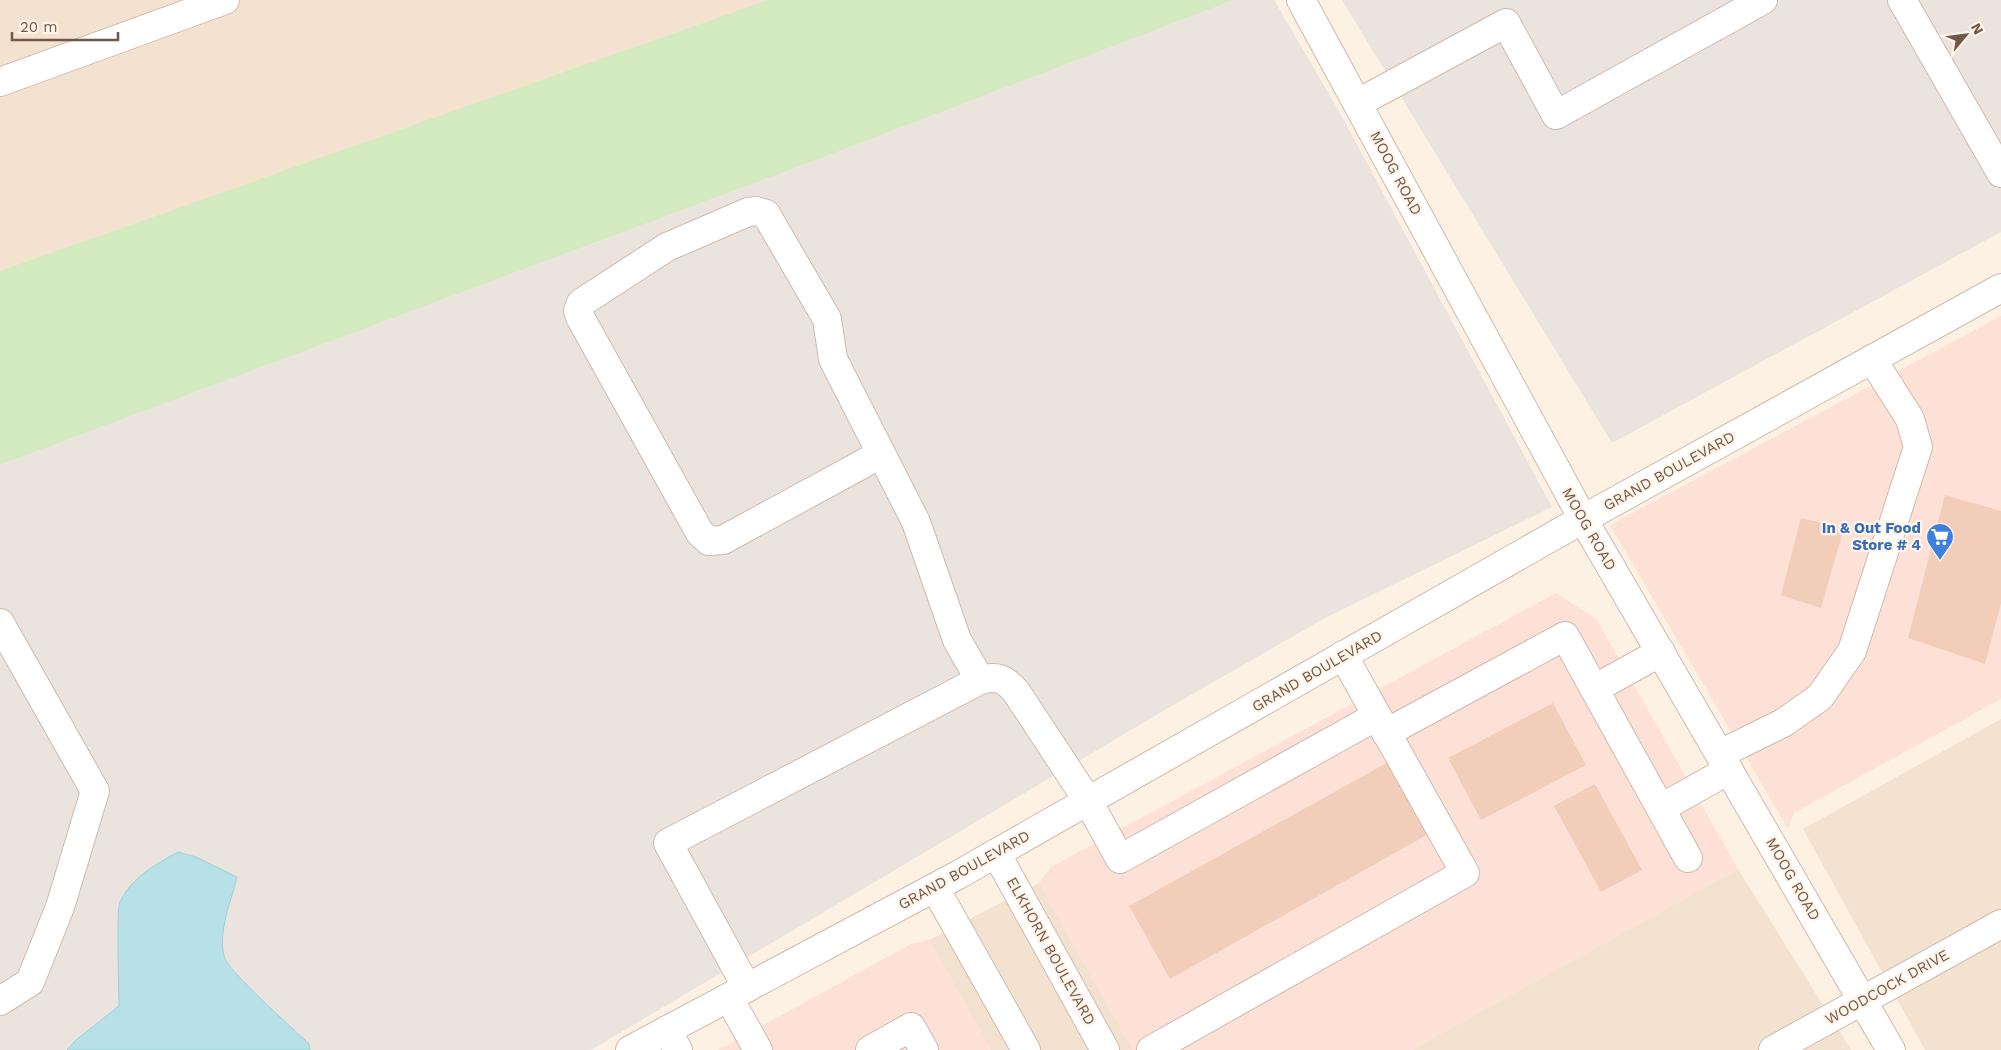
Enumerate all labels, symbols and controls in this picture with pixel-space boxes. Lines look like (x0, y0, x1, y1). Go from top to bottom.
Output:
scale bar (12, 10, 119, 42)
north arrow (1941, 10, 1991, 60)
text: 20 m (20, 18, 58, 36)
text: N (1968, 20, 1987, 37)
street label: MOOG ROAD (1366, 128, 1426, 218)
street label: GRAND BOULEVARD (1600, 427, 1738, 515)
street label: MOOG ROAD (1558, 484, 1620, 574)
place label: In & Out Food Store # 4 (1822, 519, 1921, 554)
supermarket icon: In & Out Food Store # 4 (1925, 522, 1955, 561)
street label: GRAND BOULEVARD (1249, 626, 1385, 716)
street label: GRAND BOULEVARD (895, 826, 1033, 914)
street label: MOOG ROAD (1762, 834, 1824, 924)
street label: ELKHORN BOULEVARD (1003, 874, 1099, 1028)
street label: WOODCOCK DRIVE (1822, 946, 1952, 1028)

